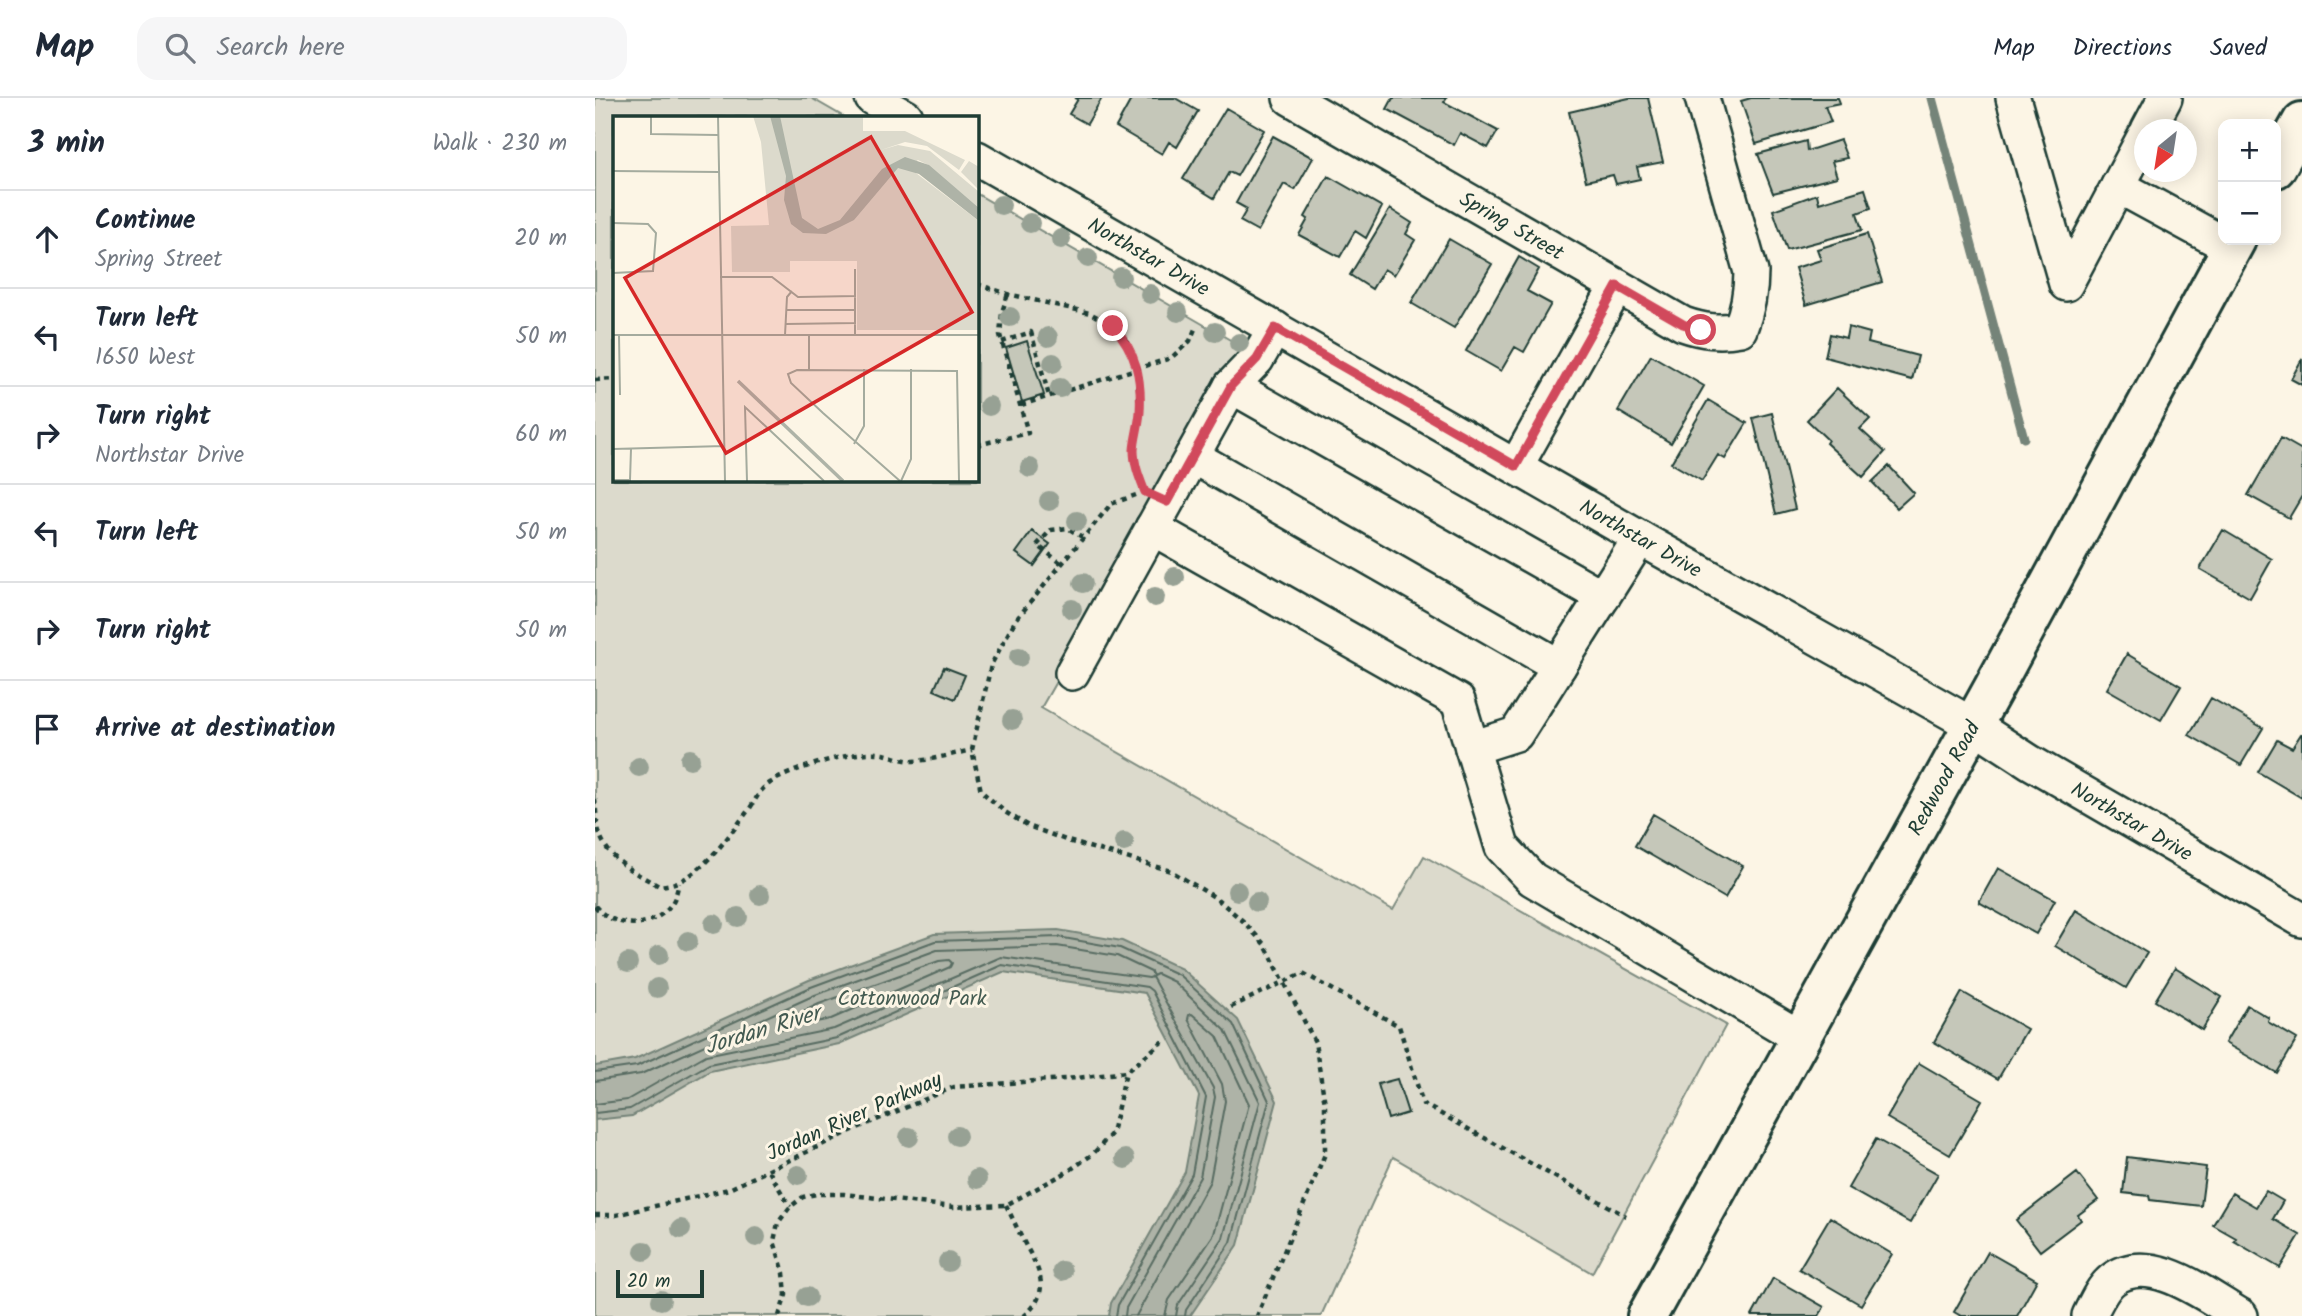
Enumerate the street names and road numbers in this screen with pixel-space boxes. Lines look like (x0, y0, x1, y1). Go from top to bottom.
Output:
street label: Spring Street (1453, 184, 1570, 271)
street label: Northstar Drive (1081, 210, 1216, 306)
street label: Northstar Drive (1573, 492, 1708, 588)
street label: Redwood Road (1900, 715, 1990, 842)
street label: Northstar Drive (2064, 774, 2199, 871)
street label: Jordan River Parkway (762, 1064, 948, 1171)

